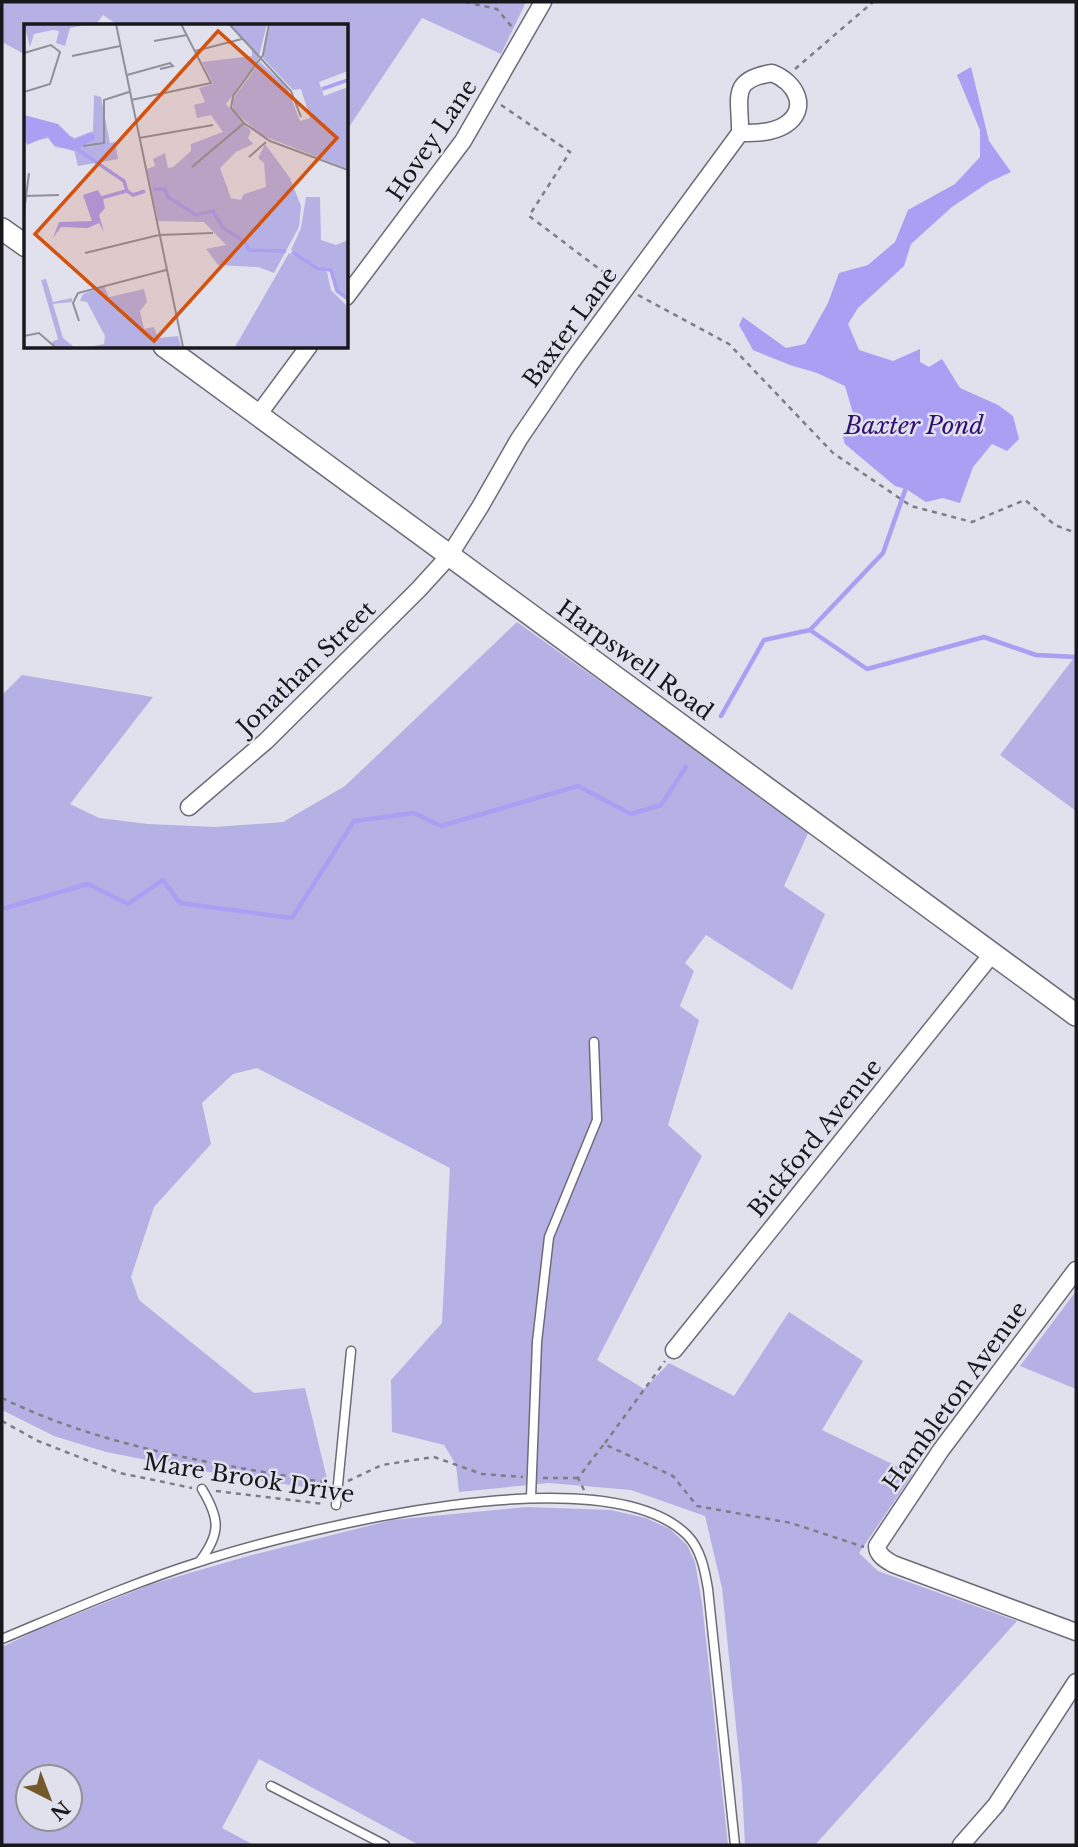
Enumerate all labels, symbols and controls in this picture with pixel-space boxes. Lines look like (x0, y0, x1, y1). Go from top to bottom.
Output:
inset map (24, 24, 348, 348)
street label: Hovey Lane (381, 74, 483, 206)
street label: Baxter Lane (517, 261, 623, 393)
water label: Baxter Pond (843, 411, 984, 440)
street label: Harpswell Road (552, 594, 718, 726)
street label: Jonathan Street (229, 595, 381, 743)
street label: Bickford Avenue (743, 1053, 887, 1223)
street label: Hambleton Avenue (877, 1296, 1033, 1496)
street label: Mare Brook Drive (142, 1448, 356, 1508)
north arrow (14, 1763, 84, 1833)
text: N (46, 1796, 74, 1825)

